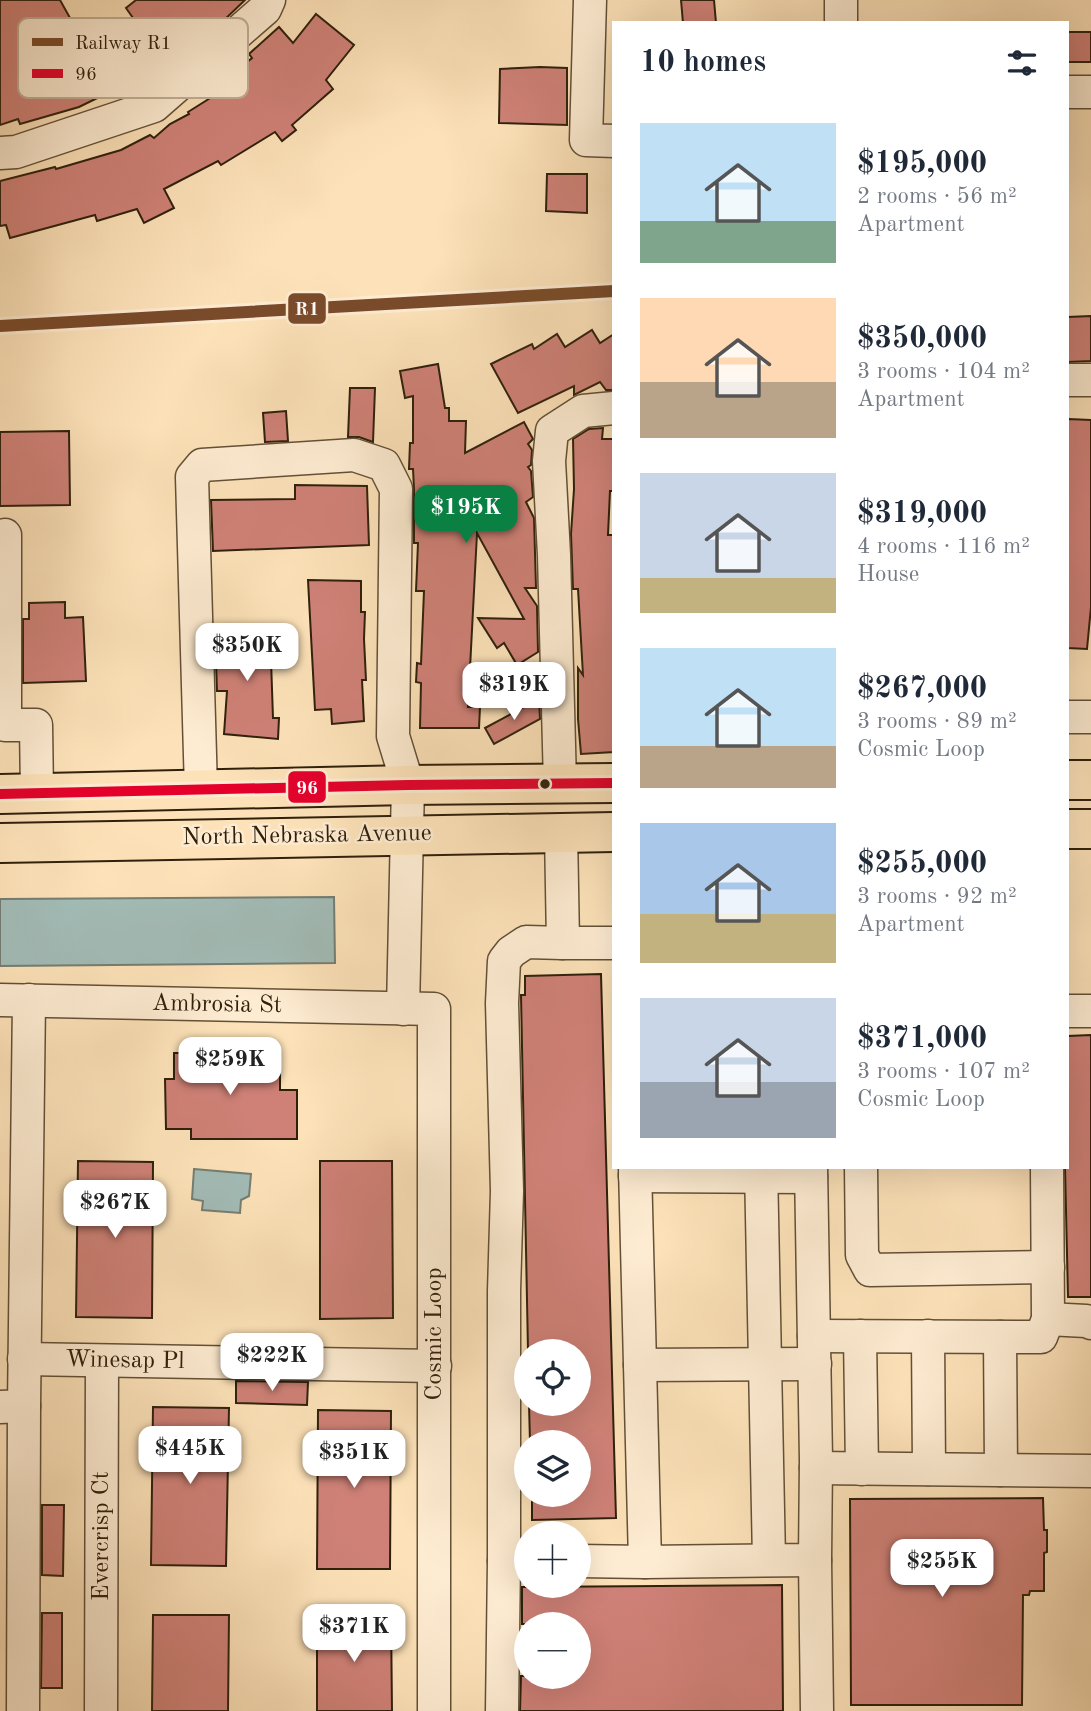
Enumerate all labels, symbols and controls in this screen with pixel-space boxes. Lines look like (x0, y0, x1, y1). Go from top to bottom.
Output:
legend (18, 18, 248, 98)
text: Railway R1 (75, 35, 171, 54)
icon: filters (1003, 44, 1041, 82)
text: 10 homes (640, 48, 766, 78)
text: 96 (75, 66, 97, 85)
text: $195,000 (857, 149, 987, 179)
icon: home (696, 151, 780, 235)
text: 2 rooms · 56 m² (857, 185, 1017, 208)
text: Apartment (857, 213, 965, 236)
line badge: R1 (287, 292, 327, 325)
text: R1 (295, 301, 319, 320)
text: $350,000 (857, 324, 987, 354)
icon: home (696, 326, 780, 410)
text: 3 rooms · 104 m² (857, 360, 1030, 383)
text: Apartment (857, 388, 965, 411)
pin: $195K (417, 486, 515, 545)
text: $195K (430, 496, 502, 519)
text: $319,000 (857, 499, 987, 529)
icon: home (696, 501, 780, 585)
text: 4 rooms · 116 m² (857, 535, 1030, 558)
text: House (857, 563, 919, 586)
pin: $350K (198, 624, 296, 683)
text: $350K (211, 634, 283, 657)
pin: $319K (465, 662, 563, 722)
text: $319K (478, 673, 550, 696)
text: $267,000 (857, 674, 987, 704)
icon: home (696, 676, 780, 760)
text: 3 rooms · 89 m² (857, 710, 1017, 733)
text: Cosmic Loop (857, 738, 985, 761)
line badge: 96 (287, 770, 327, 804)
unlabelled marker (538, 777, 552, 791)
text: 96 (296, 780, 318, 799)
street label: North Nebraska Avenue (182, 822, 432, 850)
text: $255,000 (857, 849, 987, 879)
icon: home (696, 851, 780, 935)
text: 3 rooms · 92 m² (857, 885, 1017, 908)
text: Apartment (857, 913, 965, 936)
street label: Ambrosia St (152, 992, 282, 1018)
text: $371,000 (857, 1024, 987, 1054)
icon: home (696, 1026, 780, 1110)
pin: $259K (181, 1038, 279, 1097)
text: $259K (194, 1048, 266, 1071)
text: 3 rooms · 107 m² (857, 1060, 1030, 1083)
text: Cosmic Loop (857, 1088, 985, 1111)
pin: $267K (66, 1180, 164, 1240)
text: $267K (79, 1191, 151, 1214)
street label: Cosmic Loop (423, 1267, 447, 1401)
pin: $222K (223, 1334, 321, 1393)
map controls (514, 1339, 591, 1689)
button: locate (514, 1339, 591, 1416)
text: $222K (236, 1344, 308, 1367)
street label: Winesap Pl (65, 1348, 185, 1374)
pin: $445K (141, 1426, 239, 1486)
pin: $351K (305, 1430, 403, 1490)
button: layers (514, 1430, 591, 1507)
text: $445K (154, 1437, 226, 1460)
text: $351K (318, 1441, 390, 1464)
street label: Evercrisp Ct (90, 1471, 114, 1601)
button: + (514, 1521, 591, 1598)
pin: $255K (893, 1540, 991, 1599)
text: $255K (906, 1550, 978, 1573)
pin: $371K (305, 1604, 403, 1664)
button: − (514, 1612, 591, 1689)
text: $371K (318, 1615, 390, 1638)

